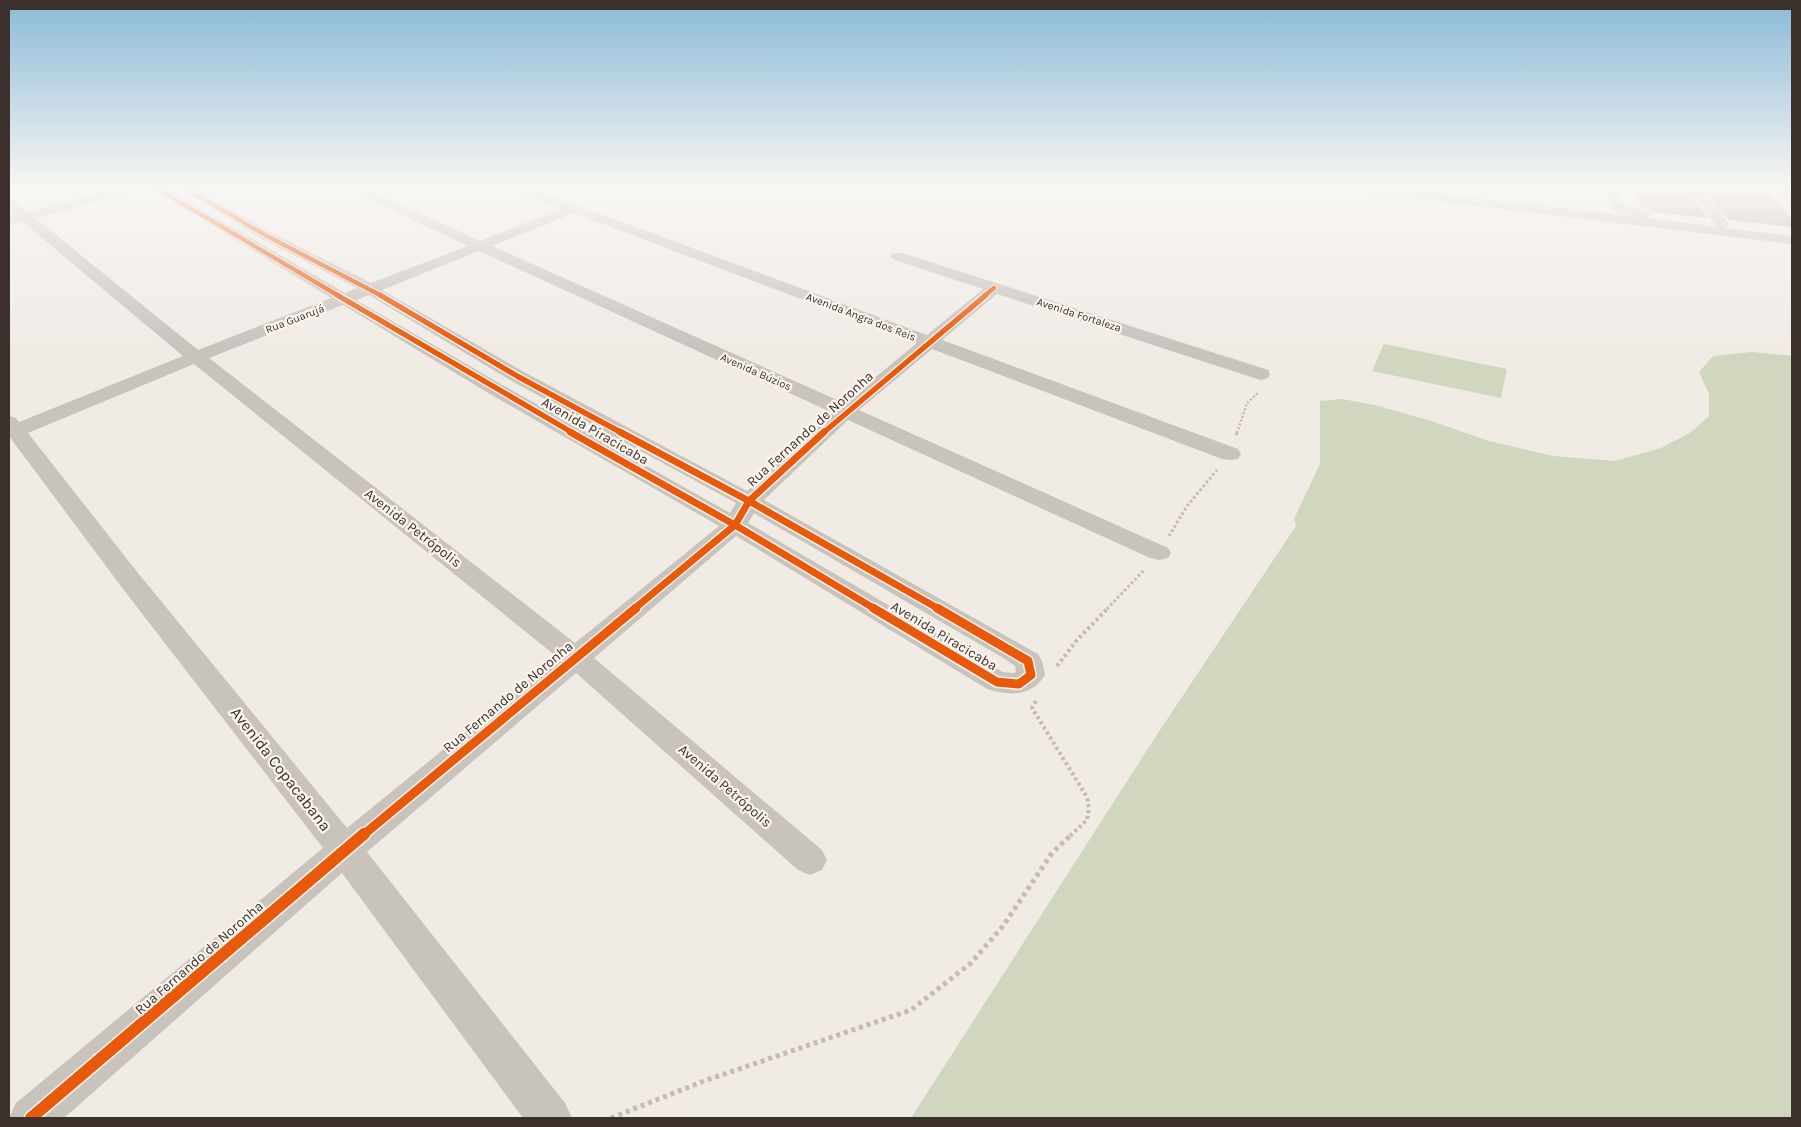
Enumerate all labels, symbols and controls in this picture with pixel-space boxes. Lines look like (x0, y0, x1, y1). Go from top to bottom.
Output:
street label: Avenida Angra dos Reis (804, 290, 918, 344)
street label: Avenida Fortaleza (1035, 295, 1123, 335)
street label: Rua Guarujá (264, 302, 326, 336)
street label: Avenida Búzios (719, 351, 794, 394)
street label: Rua Fernando de Noronha (743, 368, 877, 490)
street label: Avenida Piracicaba (538, 393, 652, 469)
street label: Avenida Petrópolis (361, 485, 465, 571)
street label: Avenida Piracicaba (888, 598, 1000, 674)
street label: Rua Fernando de Noronha (440, 638, 576, 756)
street label: Avenida Copacabana (227, 703, 335, 835)
street label: Avenida Petrópolis (675, 741, 775, 831)
street label: Rua Fernando de Noronha (131, 898, 267, 1018)

